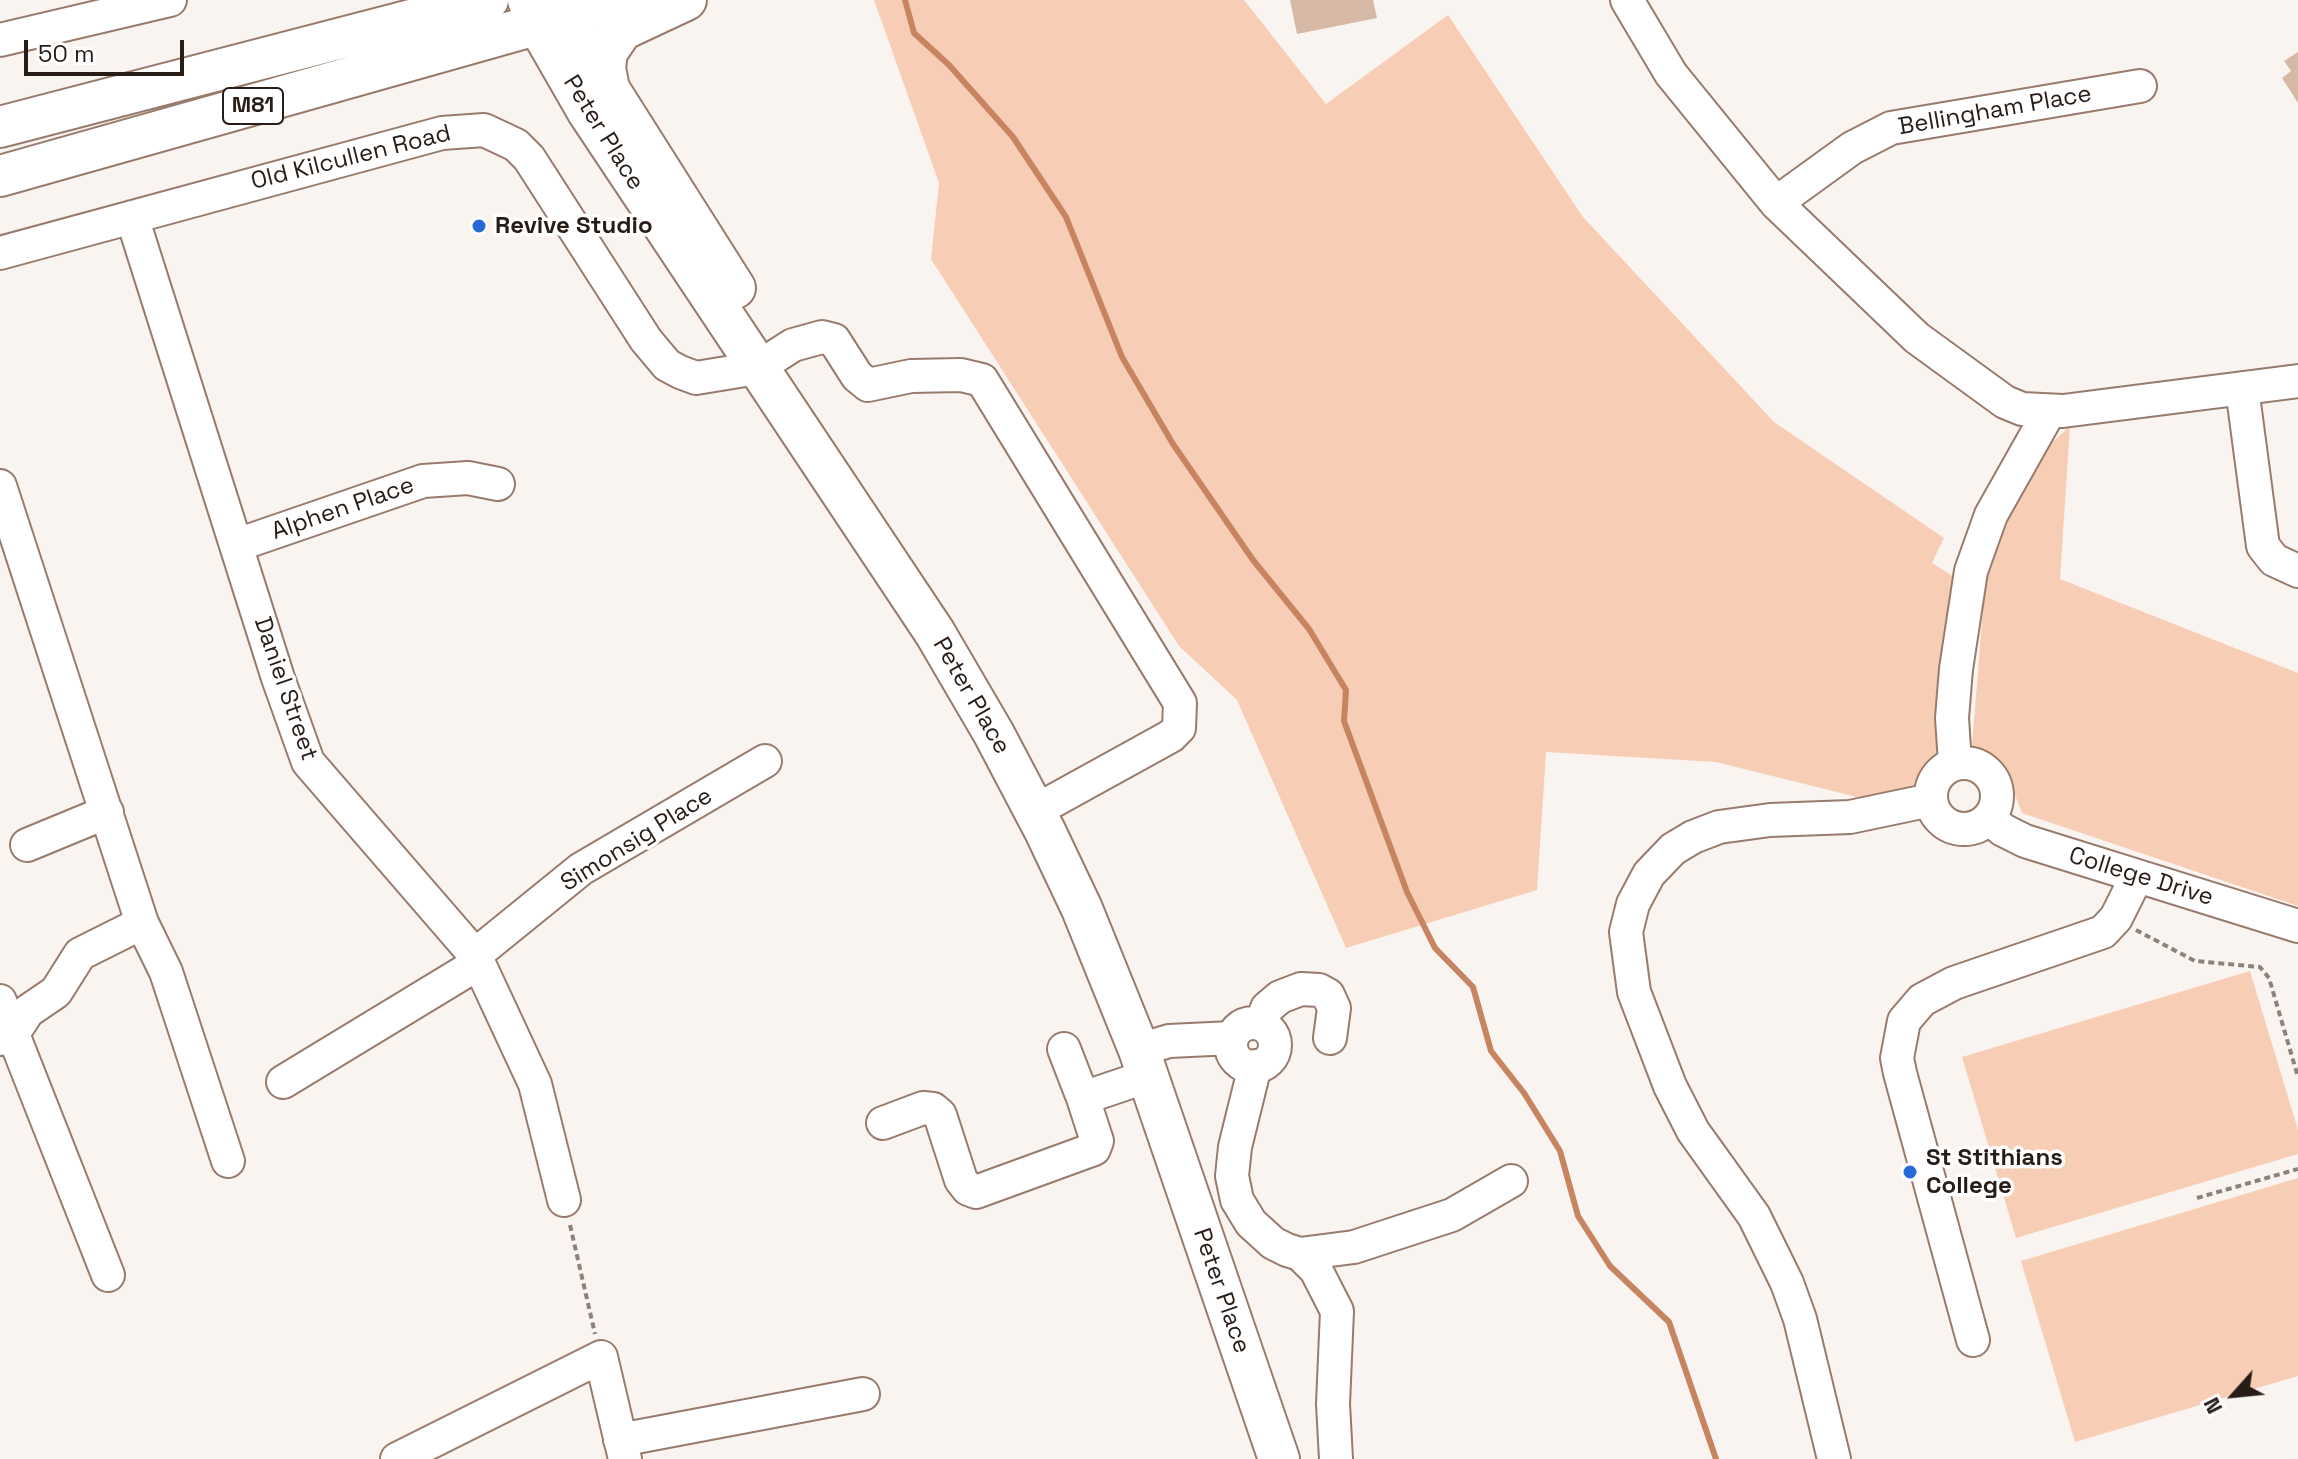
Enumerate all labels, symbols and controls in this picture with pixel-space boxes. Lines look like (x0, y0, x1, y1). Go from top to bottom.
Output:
scale bar (28, 24, 188, 74)
text: 50 m (38, 38, 95, 69)
street label: Peter Place (556, 70, 650, 196)
street label: Bellingham Place (1896, 80, 2094, 142)
road number: M81 (223, 88, 283, 124)
street label: Old Kilcullen Road (248, 119, 454, 197)
place label: Revive Studio (495, 212, 653, 240)
marker: Revive Studio (470, 217, 488, 235)
street label: Alphen Place (268, 471, 418, 547)
street label: Daniel Street (247, 613, 323, 765)
street label: Peter Place (926, 632, 1016, 760)
street label: Simonsig Place (556, 782, 718, 898)
street label: College Drive (2065, 841, 2217, 913)
place label: St Stithians College (1926, 1144, 2063, 1200)
marker: St Stithians College (1901, 1163, 1919, 1181)
street label: Peter Place (1186, 1225, 1256, 1357)
north arrow (2194, 1355, 2274, 1435)
text: N (2197, 1393, 2228, 1419)

